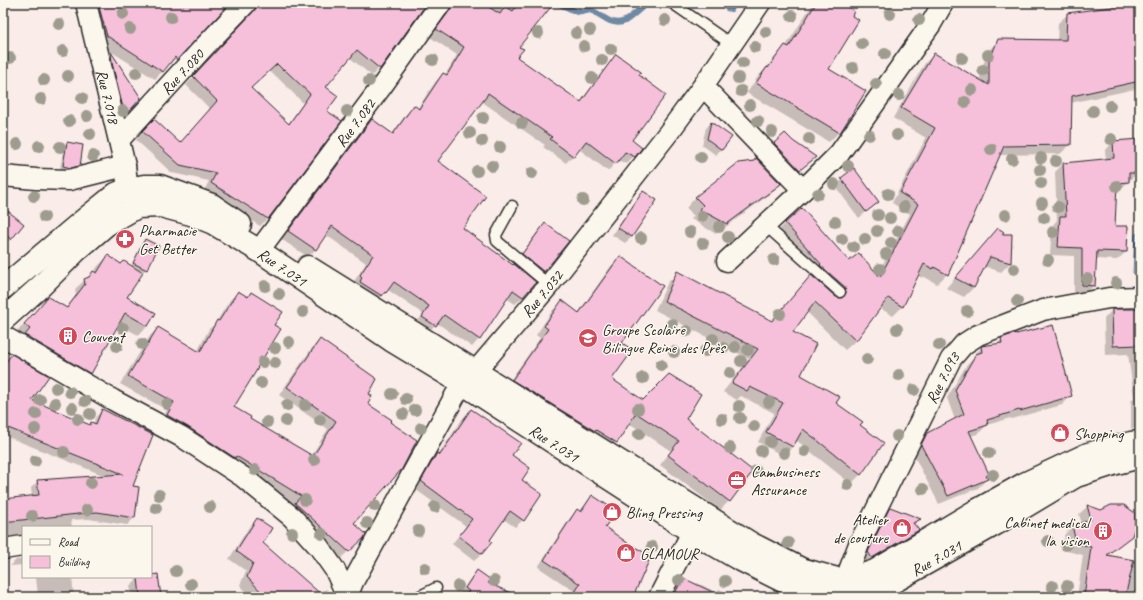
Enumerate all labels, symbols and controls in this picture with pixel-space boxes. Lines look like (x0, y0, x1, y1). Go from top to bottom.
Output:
street label: Rue 7.080 (157, 44, 210, 99)
street label: Rue 7.018 (91, 67, 124, 127)
street label: Rue 7.082 (331, 94, 381, 151)
place label: Pharmacie Get Better (139, 221, 198, 259)
pharmacy icon: Pharmacie Get Better (114, 228, 136, 250)
street label: Rue 7.031 (254, 244, 311, 292)
street label: Rue 7.032 (517, 265, 569, 322)
place label: Groupe Scolaire Bilingue Reine des Près (602, 320, 726, 358)
building icon: Couvent (57, 325, 79, 347)
place label: Couvent (82, 327, 127, 347)
school or university icon: Groupe Scolaire Bilingue Reine des Près (577, 327, 599, 349)
street label: Rue 7.093 (922, 346, 965, 407)
street label: Rue 7.031 (525, 420, 583, 467)
shop icon: Shopping (1049, 422, 1071, 444)
place label: Shopping (1074, 424, 1124, 444)
place label: Cambusiness Assurance (751, 462, 821, 500)
office icon: Cambusiness Assurance (726, 469, 748, 491)
shop icon: Bling Pressing (601, 501, 623, 523)
place label: Bling Pressing (626, 503, 703, 523)
place label: Atelier de couture (833, 510, 890, 548)
place label: Cabinet medical la vision (1004, 513, 1092, 551)
shop icon: Atelier de couture (891, 517, 913, 539)
building icon: Cabinet medical la vision (1092, 520, 1114, 542)
legend (22, 526, 152, 578)
text: Road (58, 534, 80, 550)
street label: Rue 7.031 (908, 536, 966, 581)
shop icon: GLAMOUR (615, 542, 637, 564)
place label: GLAMOUR (640, 544, 701, 564)
text: Building (58, 554, 90, 570)

